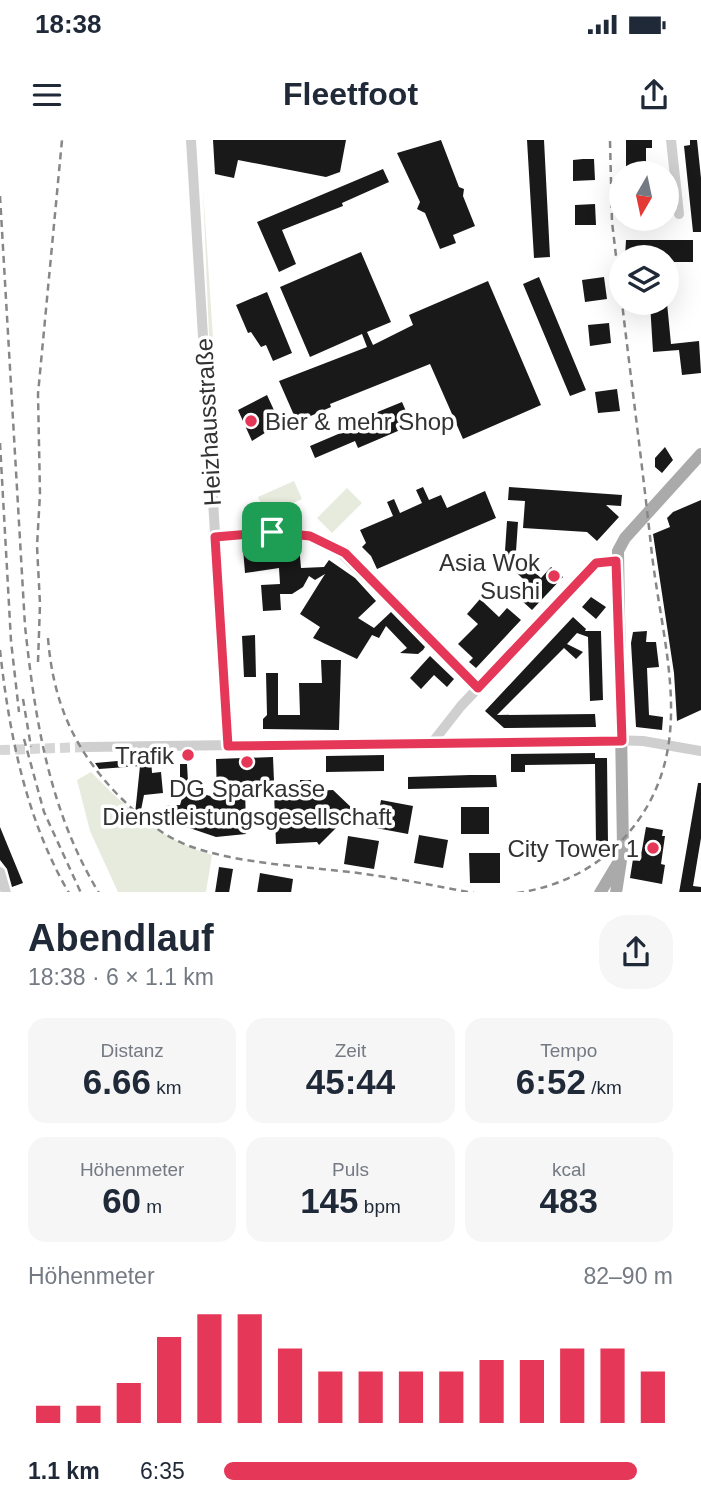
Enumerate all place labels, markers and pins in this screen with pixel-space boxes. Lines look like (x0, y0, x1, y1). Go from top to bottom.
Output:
place label: Bier & mehr Shop (265, 408, 454, 435)
marker: Bier & mehr Shop (243, 413, 259, 429)
pin (242, 502, 302, 562)
place label: Asia Wok Sushi (439, 549, 541, 604)
marker: Asia Wok Sushi (546, 568, 562, 584)
place label: Trafik (115, 742, 175, 769)
marker: Trafik (180, 747, 196, 763)
marker: DG Sparkasse Dienstleistungsgesellschaft (239, 754, 255, 770)
place label: DG Sparkasse Dienstleistungsgesellschaft (102, 775, 392, 830)
place label: City Tower 1 (507, 835, 639, 862)
marker: City Tower 1 (645, 840, 661, 856)

